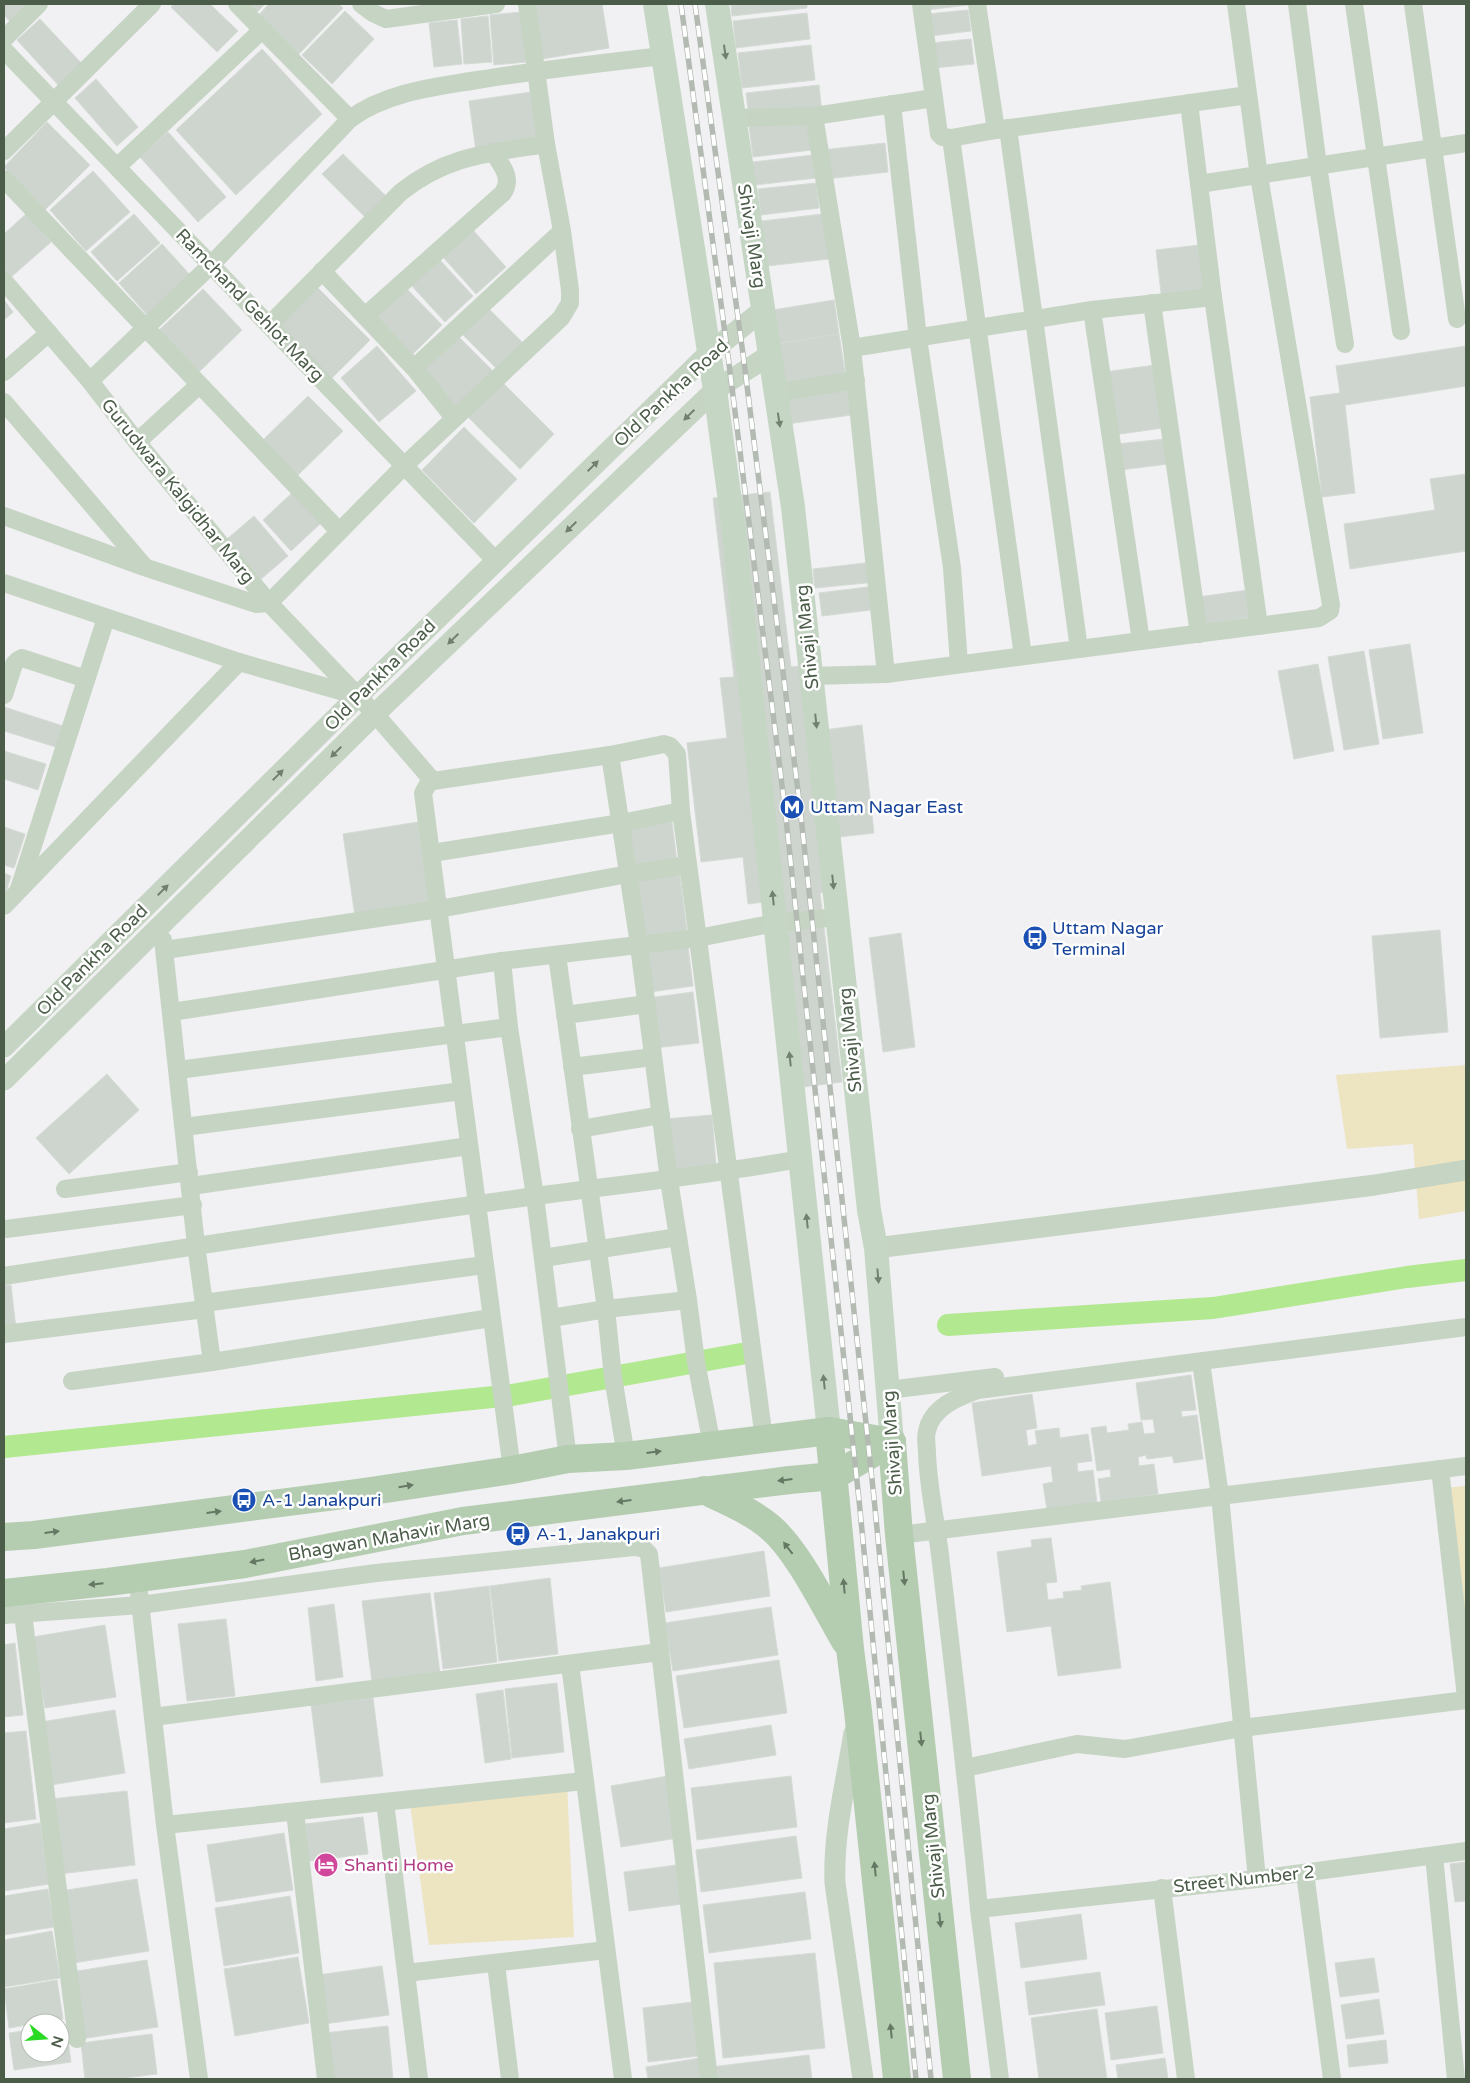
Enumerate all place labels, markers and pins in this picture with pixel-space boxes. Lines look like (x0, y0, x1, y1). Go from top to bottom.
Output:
metro station icon: Uttam Nagar East (779, 794, 805, 820)
place label: Uttam Nagar East (810, 796, 963, 818)
place label: Uttam Nagar Terminal (1052, 917, 1164, 960)
bus stop icon: Uttam Nagar Terminal (1022, 925, 1048, 951)
bus stop icon: A-1 Janakpuri (231, 1487, 257, 1513)
place label: A-1 Janakpuri (262, 1489, 382, 1511)
bus stop icon: A-1, Janakpuri (505, 1521, 531, 1547)
place label: A-1, Janakpuri (536, 1523, 660, 1545)
hotel icon: Shanti Home (313, 1852, 339, 1878)
place label: Shanti Home (344, 1854, 454, 1876)

